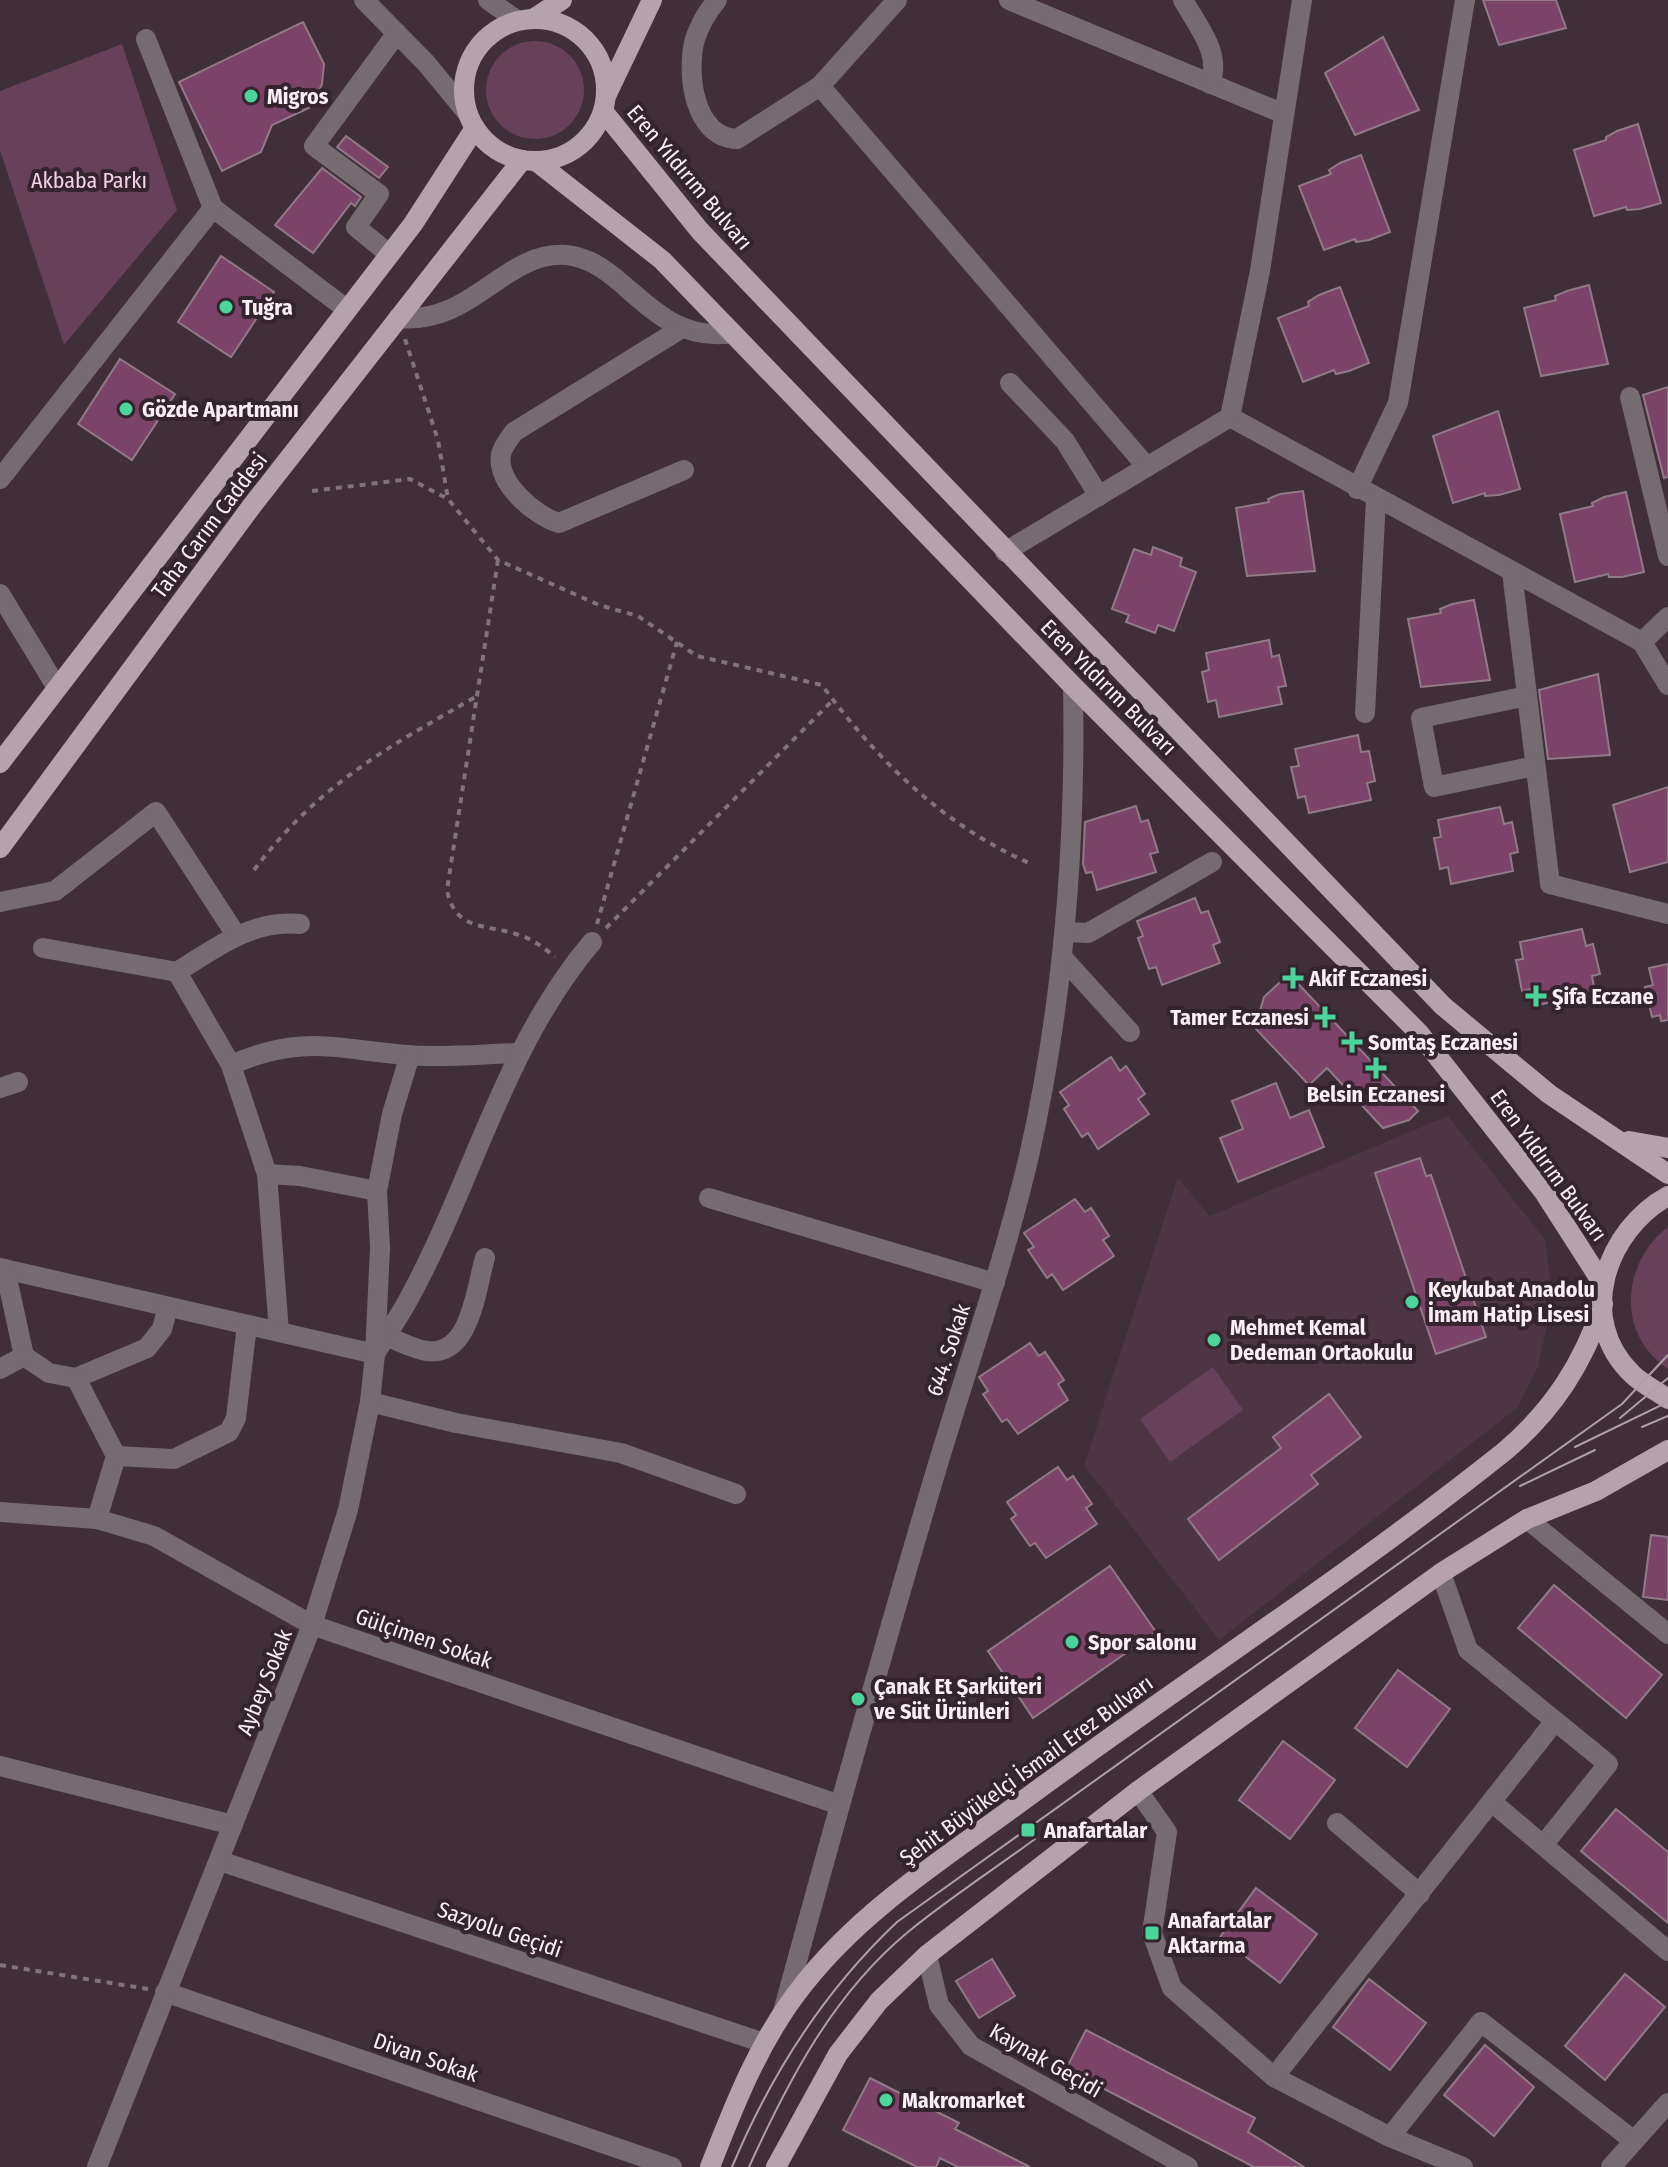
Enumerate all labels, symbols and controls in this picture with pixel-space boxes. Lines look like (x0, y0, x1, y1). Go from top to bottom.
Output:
place label: Migros (267, 83, 329, 110)
marker: Migros (242, 87, 260, 105)
street label: Eren Yıldırım Bulvarı (621, 99, 758, 255)
park label: Akbaba Parkı (31, 167, 147, 194)
place label: Tuğra (242, 294, 293, 321)
marker: Tuğra (217, 298, 235, 316)
place label: Gözde Apartmanı (142, 396, 299, 423)
marker: Gözde Apartmanı (117, 400, 135, 418)
street label: Taha Carım Caddesi (146, 447, 273, 604)
street label: Eren Yıldırım Bulvarı (1035, 614, 1182, 761)
place label: Akif Eczanesi (1308, 965, 1427, 992)
marker: Akif Eczanesi (1284, 969, 1302, 987)
place label: Şifa Eczane (1552, 983, 1654, 1010)
marker: Şifa Eczane (1527, 987, 1545, 1005)
place label: Tamer Eczanesi (1170, 1004, 1309, 1031)
marker: Tamer Eczanesi (1316, 1008, 1334, 1026)
place label: Somtaş Eczanesi (1368, 1029, 1518, 1056)
marker: Somtaş Eczanesi (1343, 1033, 1361, 1051)
marker: Belsin Eczanesi (1367, 1059, 1385, 1077)
place label: Belsin Eczanesi (1307, 1081, 1445, 1108)
street label: Eren Yıldırım Bulvarı (1484, 1084, 1613, 1247)
place label: Keykubat Anadolu İmam Hatip Lisesi (1428, 1276, 1595, 1328)
marker: Keykubat Anadolu İmam Hatip Lisesi (1403, 1293, 1421, 1311)
street label: 644. Sokak (921, 1300, 976, 1400)
place label: Mehmet Kemal Dedeman Ortaokulu (1230, 1314, 1413, 1366)
marker: Mehmet Kemal Dedeman Ortaokulu (1205, 1331, 1223, 1349)
street label: Gülçimen Sokak (352, 1602, 496, 1675)
street label: Aybey Sokak (231, 1624, 298, 1739)
place label: Spor salonu (1088, 1629, 1197, 1656)
marker: Spor salonu (1063, 1633, 1081, 1651)
street label: Şehit Büyükelçi İsmail Erez Bulvarı (894, 1669, 1158, 1871)
place label: Çanak Et Şarküteri ve Süt Ürünleri (873, 1673, 1042, 1725)
marker: Çanak Et Şarküteri ve Süt Ürünleri (849, 1690, 867, 1708)
place label: Anafartalar (1043, 1817, 1148, 1844)
marker: Anafartalar (1019, 1821, 1037, 1839)
street label: Sazyolu Geçidi (434, 1896, 566, 1963)
place label: Anafartalar Aktarma (1167, 1907, 1272, 1959)
marker: Anafartalar Aktarma (1143, 1924, 1161, 1942)
street label: Kaynak Geçidi (985, 2017, 1107, 2103)
street label: Divan Sokak (370, 2027, 482, 2088)
place label: Makromarket (902, 2087, 1025, 2114)
marker: Makromarket (877, 2091, 895, 2109)

